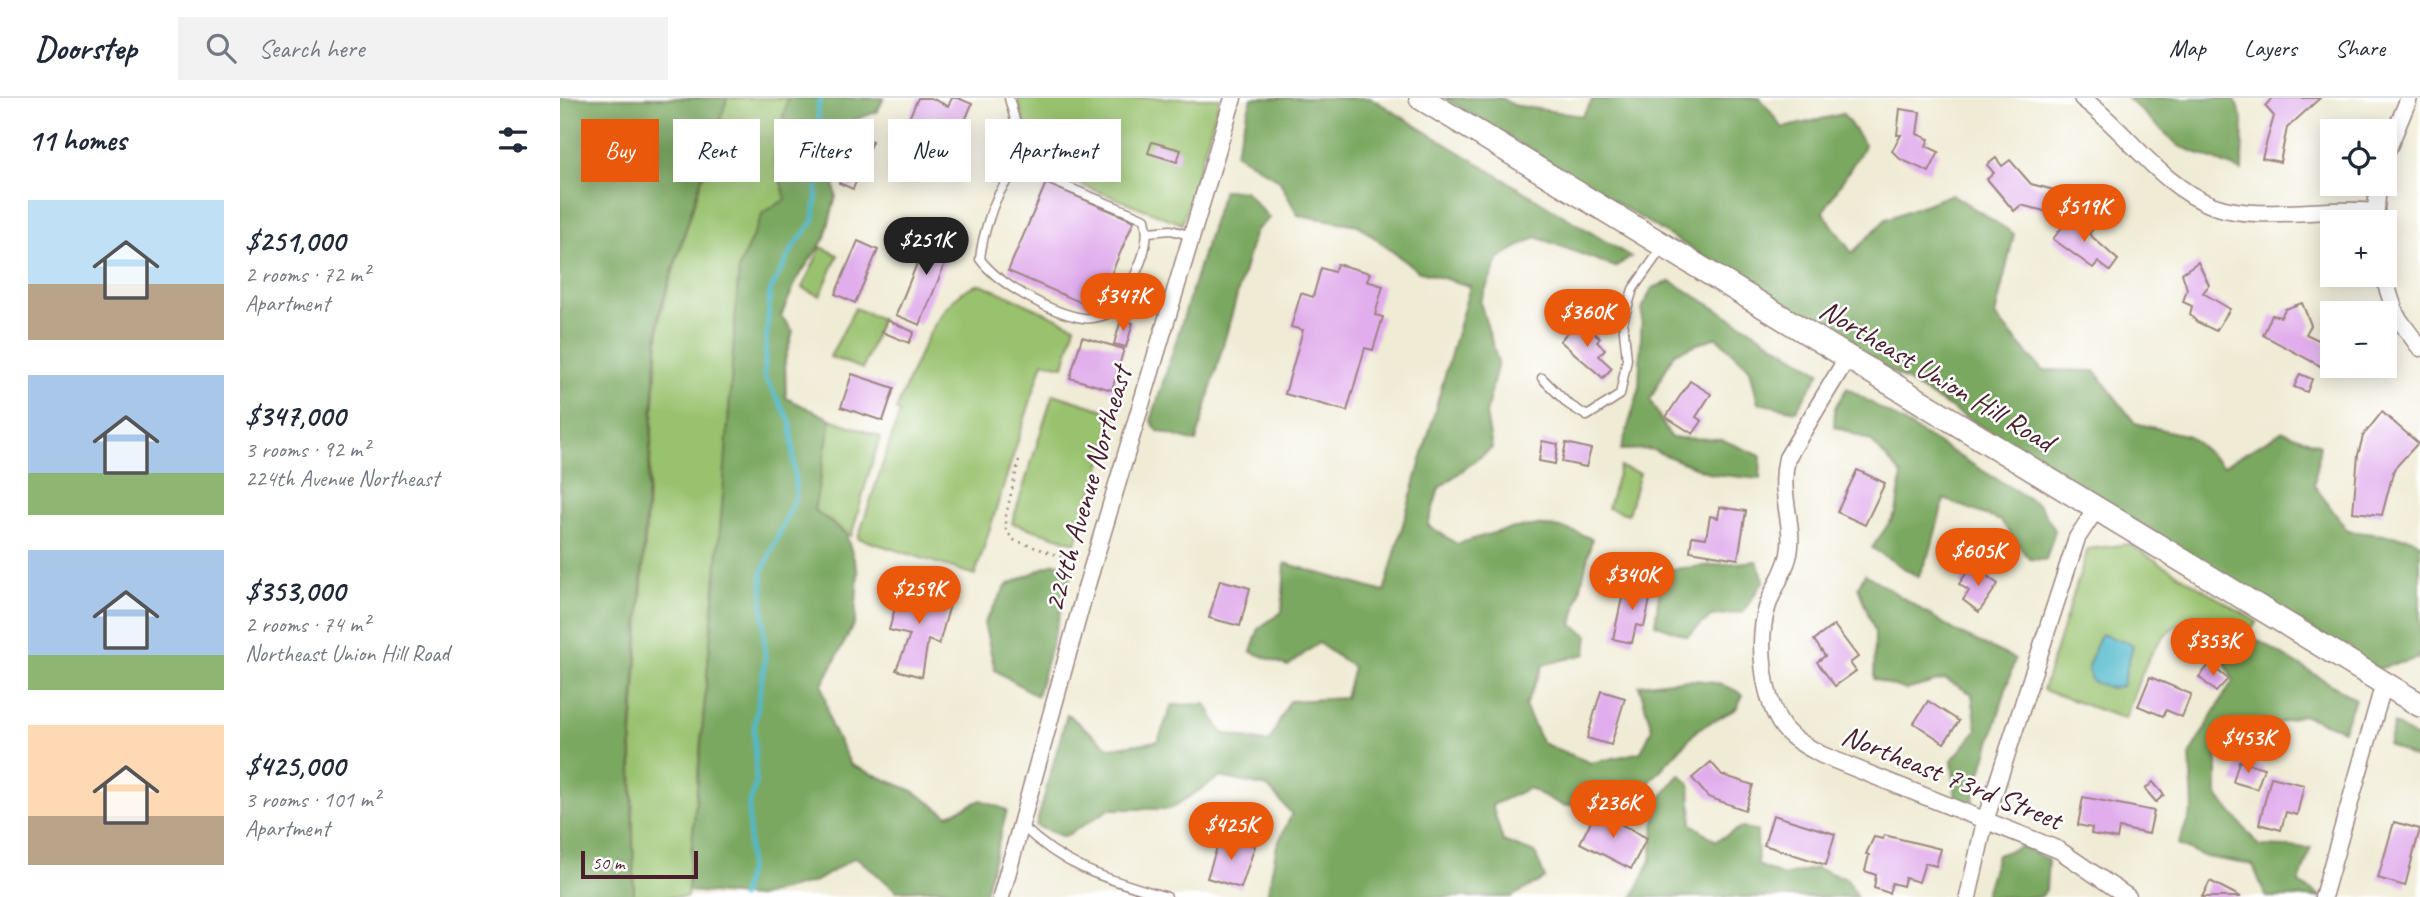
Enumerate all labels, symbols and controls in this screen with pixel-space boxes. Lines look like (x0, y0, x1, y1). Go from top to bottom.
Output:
search box (178, 17, 668, 80)
text: Doorstep (35, 27, 136, 69)
icon: search (202, 29, 240, 67)
text: Search here (258, 32, 364, 65)
text: Map (2169, 33, 2206, 63)
text: Layers (2244, 33, 2297, 63)
text: Share (2335, 33, 2385, 63)
chip: Buy (581, 119, 659, 182)
chip: Rent (673, 119, 760, 182)
chip: Filters (774, 119, 874, 182)
chip: New (888, 119, 971, 182)
chip: Apartment (985, 119, 1121, 182)
map controls (2320, 119, 2397, 378)
button: locate (2320, 119, 2397, 196)
text: 11 homes (28, 121, 126, 159)
icon: filters (494, 121, 532, 159)
pin: $519K (2035, 184, 2133, 244)
text: $519K (2058, 192, 2110, 221)
button: + (2320, 210, 2397, 287)
pin: $251K (877, 218, 975, 277)
text: $251,000 (245, 222, 345, 260)
text: $251K (900, 225, 952, 254)
icon: home (84, 228, 168, 312)
text: 2 rooms · 72 m² (245, 260, 369, 289)
pin: $347K (1074, 274, 1172, 333)
text: $347K (1097, 281, 1150, 310)
text: Apartment (245, 289, 330, 318)
pin: $360K (1538, 289, 1636, 349)
street label: Northeast Union Hill Road (1813, 290, 2065, 462)
text: $360K (1560, 297, 1614, 326)
button: − (2320, 301, 2397, 378)
street label: 224th Avenue Northeast (1034, 358, 1141, 616)
text: $347,000 (245, 397, 345, 435)
icon: home (84, 403, 168, 487)
text: 3 rooms · 92 m² (245, 435, 369, 464)
text: 224th Avenue Northeast (245, 464, 439, 493)
pin: $605K (1929, 528, 2027, 588)
text: $605K (1951, 536, 2005, 565)
pin: $340K (1583, 552, 1681, 612)
text: $340K (1605, 560, 1659, 589)
pin: $259K (870, 566, 968, 626)
text: $353,000 (245, 572, 345, 610)
text: $259K (893, 574, 945, 603)
icon: home (84, 578, 168, 662)
text: 2 rooms · 74 m² (245, 610, 369, 639)
pin: $353K (2164, 618, 2262, 678)
text: $353K (2187, 626, 2239, 655)
text: Northeast Union Hill Road (245, 639, 449, 668)
street label: Northeast 73rd Street (1836, 716, 2070, 840)
pin: $453K (2199, 716, 2297, 775)
text: $453K (2222, 723, 2274, 752)
text: $425,000 (245, 747, 345, 785)
icon: home (84, 753, 168, 837)
pin: $236K (1564, 780, 1662, 840)
text: 3 rooms · 101 m² (245, 785, 380, 814)
text: $236K (1586, 788, 1640, 817)
pin: $425K (1182, 802, 1280, 862)
text: $425K (1205, 810, 1257, 839)
text: Apartment (245, 814, 330, 843)
scale bar (581, 848, 698, 880)
text: 50 m (592, 851, 624, 875)

